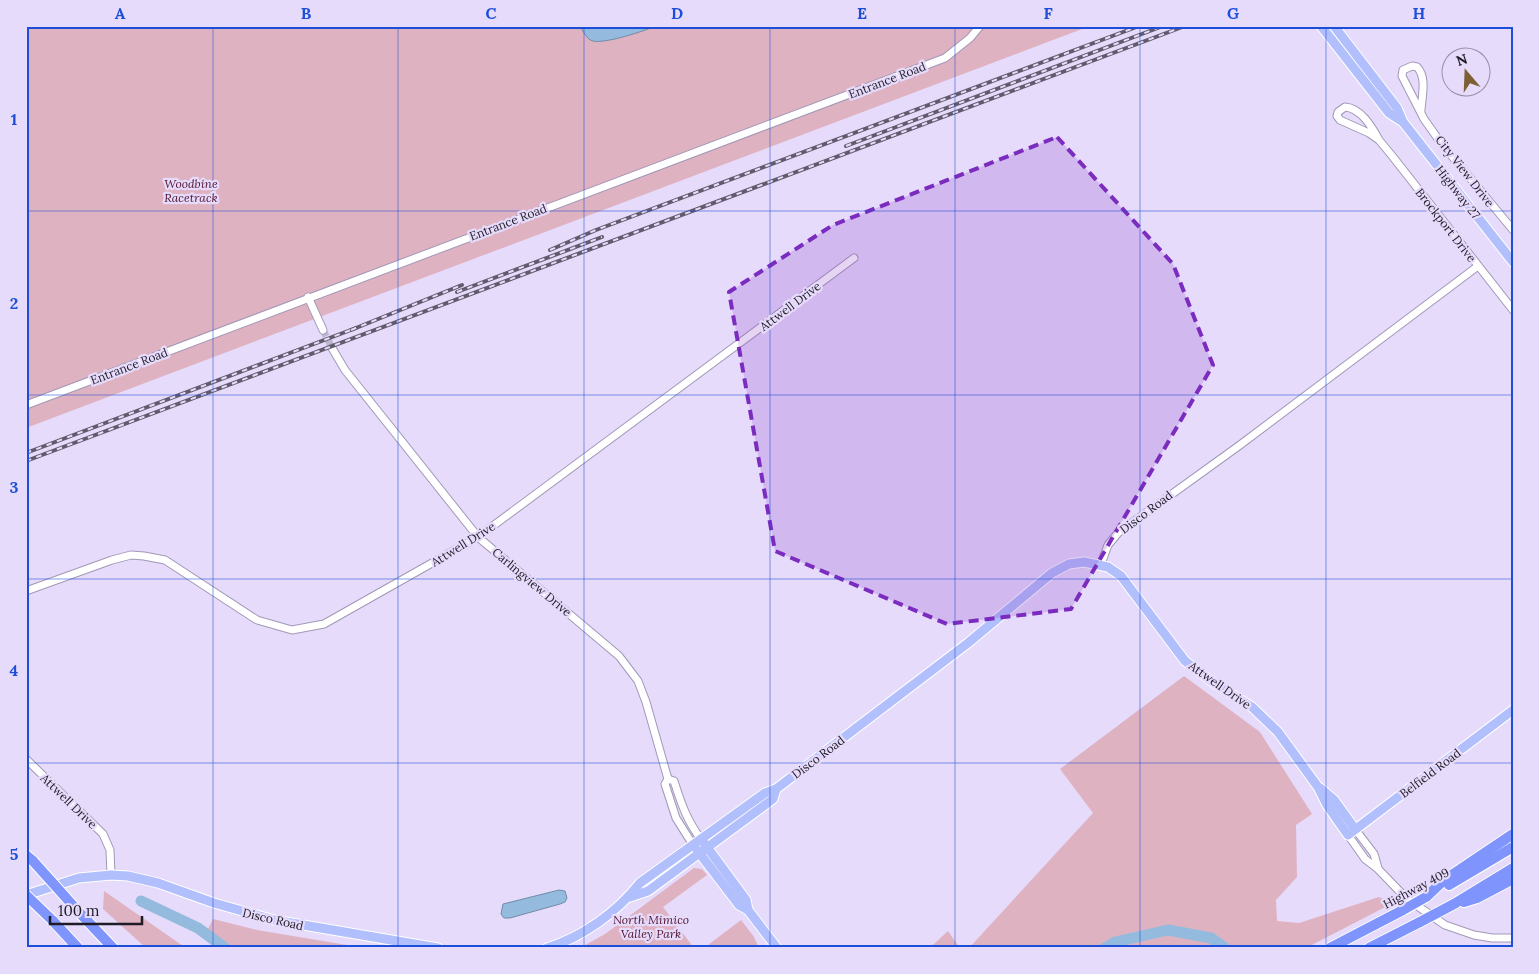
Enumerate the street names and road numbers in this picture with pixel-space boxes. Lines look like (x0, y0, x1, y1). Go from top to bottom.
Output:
street label: Entrance Road (846, 58, 928, 102)
street label: City View Drive (1432, 132, 1498, 210)
street label: Highway 27 (1432, 162, 1484, 222)
street label: Brockport Drive (1413, 185, 1480, 265)
street label: Entrance Road (467, 200, 549, 244)
street label: Attwell Drive (756, 278, 824, 334)
street label: Entrance Road (88, 344, 170, 388)
street label: Disco Road (1117, 487, 1175, 537)
street label: Attwell Drive (427, 518, 498, 570)
street label: Carlingview Drive (489, 544, 575, 620)
street label: Attwell Drive (1185, 657, 1254, 712)
street label: Disco Road (789, 732, 847, 782)
street label: Belfield Road (1396, 745, 1464, 801)
street label: Attwell Drive (37, 770, 101, 832)
street label: Highway 409 (1380, 864, 1452, 912)
street label: Disco Road (241, 905, 305, 933)

